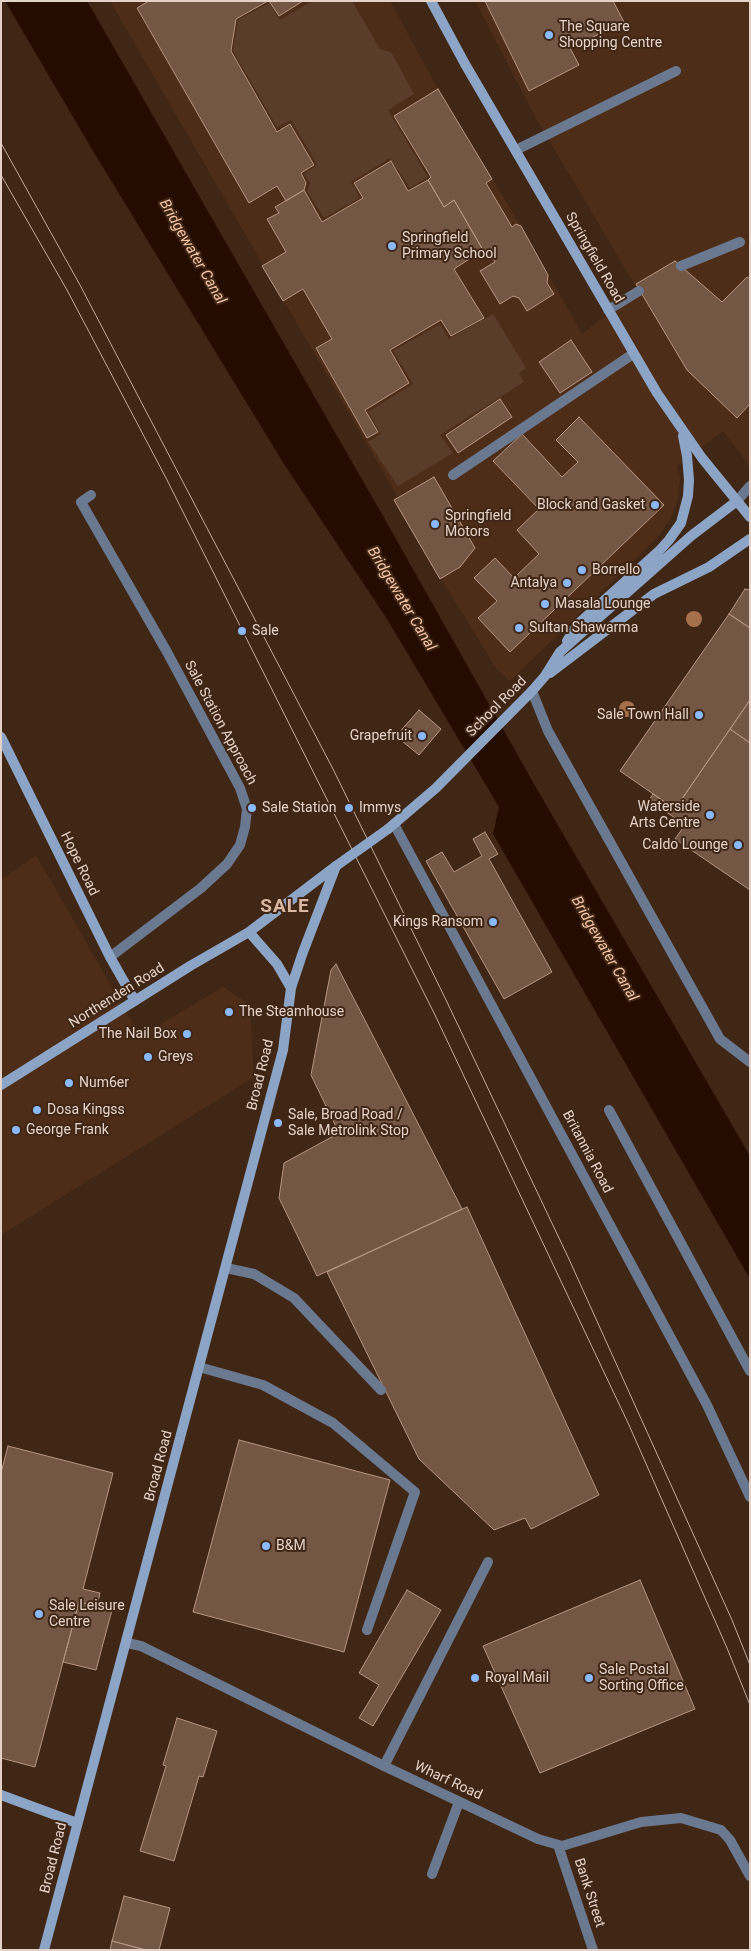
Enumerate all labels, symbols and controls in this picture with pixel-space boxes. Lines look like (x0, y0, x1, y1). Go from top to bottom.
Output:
place label: The Square Shopping Centre (559, 19, 662, 52)
marker: The Square Shopping Centre (543, 29, 555, 41)
water label: Bridgewater Canal (155, 196, 229, 308)
street label: Springfield Road (561, 210, 627, 306)
place label: Springfield Primary School (402, 230, 497, 262)
marker: Springfield Primary School (386, 240, 398, 252)
place label: Block and Gasket (537, 497, 645, 513)
marker: Block and Gasket (649, 499, 661, 511)
place label: Springfield Motors (445, 508, 511, 540)
marker: Springfield Motors (429, 518, 441, 530)
water label: Bridgewater Canal (363, 544, 439, 654)
place label: Borrello (592, 562, 640, 578)
marker: Borrello (576, 564, 588, 576)
place label: Antalya (510, 575, 557, 591)
marker: Antalya (561, 577, 573, 589)
place label: Masala Lounge (555, 596, 650, 612)
marker: Masala Lounge (539, 598, 551, 610)
place label: Sultan Shawarma (529, 620, 638, 636)
marker: Sultan Shawarma (513, 622, 525, 634)
place label: Sale (252, 623, 279, 639)
marker: Sale (236, 625, 248, 637)
street label: Sale Station Approach (180, 658, 260, 788)
street label: School Road (463, 673, 531, 741)
place label: Sale Town Hall (597, 707, 689, 723)
marker: Sale Town Hall (693, 709, 705, 721)
place label: Grapefruit (350, 728, 412, 744)
marker: Grapefruit (416, 730, 428, 742)
place label: Waterside Arts Centre (630, 799, 700, 832)
place label: Sale Station (262, 800, 336, 816)
place label: Immys (359, 800, 401, 816)
marker: Sale Station (246, 802, 258, 814)
marker: Immys (343, 802, 355, 814)
marker: Waterside Arts Centre (704, 809, 716, 821)
street label: Hope Road (56, 829, 102, 899)
place label: Caldo Lounge (642, 837, 728, 853)
marker: Caldo Lounge (732, 839, 744, 851)
water label: Bridgewater Canal (567, 893, 641, 1005)
district label: SALE (260, 896, 310, 918)
place label: Kings Ransom (393, 914, 483, 930)
marker: Kings Ransom (487, 916, 499, 928)
street label: Northenden Road (66, 960, 168, 1032)
place label: The Steamhouse (239, 1004, 344, 1020)
marker: The Steamhouse (223, 1006, 235, 1018)
place label: The Nail Box (99, 1026, 177, 1042)
marker: The Nail Box (181, 1028, 193, 1040)
street label: Broad Road (244, 1038, 278, 1112)
place label: Greys (158, 1049, 193, 1065)
marker: Greys (142, 1051, 154, 1063)
place label: Num6er (79, 1075, 129, 1091)
marker: Num6er (63, 1077, 75, 1089)
place label: Dosa Kingss (47, 1102, 125, 1118)
marker: Dosa Kingss (31, 1104, 43, 1116)
place label: Sale, Broad Road / Sale Metrolink Stop (288, 1107, 409, 1140)
street label: Britannia Road (558, 1108, 616, 1196)
marker: Sale, Broad Road / Sale Metrolink Stop (272, 1117, 284, 1129)
place label: George Frank (26, 1122, 109, 1138)
marker: George Frank (10, 1124, 22, 1136)
street label: Broad Road (142, 1429, 176, 1503)
place label: B&M (276, 1538, 306, 1554)
marker: B&M (260, 1540, 272, 1552)
place label: Sale Leisure Centre (49, 1598, 125, 1630)
marker: Sale Leisure Centre (33, 1608, 45, 1620)
place label: Sale Postal Sorting Office (599, 1662, 684, 1694)
place label: Royal Mail (485, 1670, 549, 1686)
marker: Royal Mail (469, 1672, 481, 1684)
marker: Sale Postal Sorting Office (583, 1672, 595, 1684)
street label: Wharf Road (411, 1758, 485, 1804)
street label: Broad Road (37, 1821, 71, 1895)
street label: Bank Street (570, 1856, 608, 1930)

